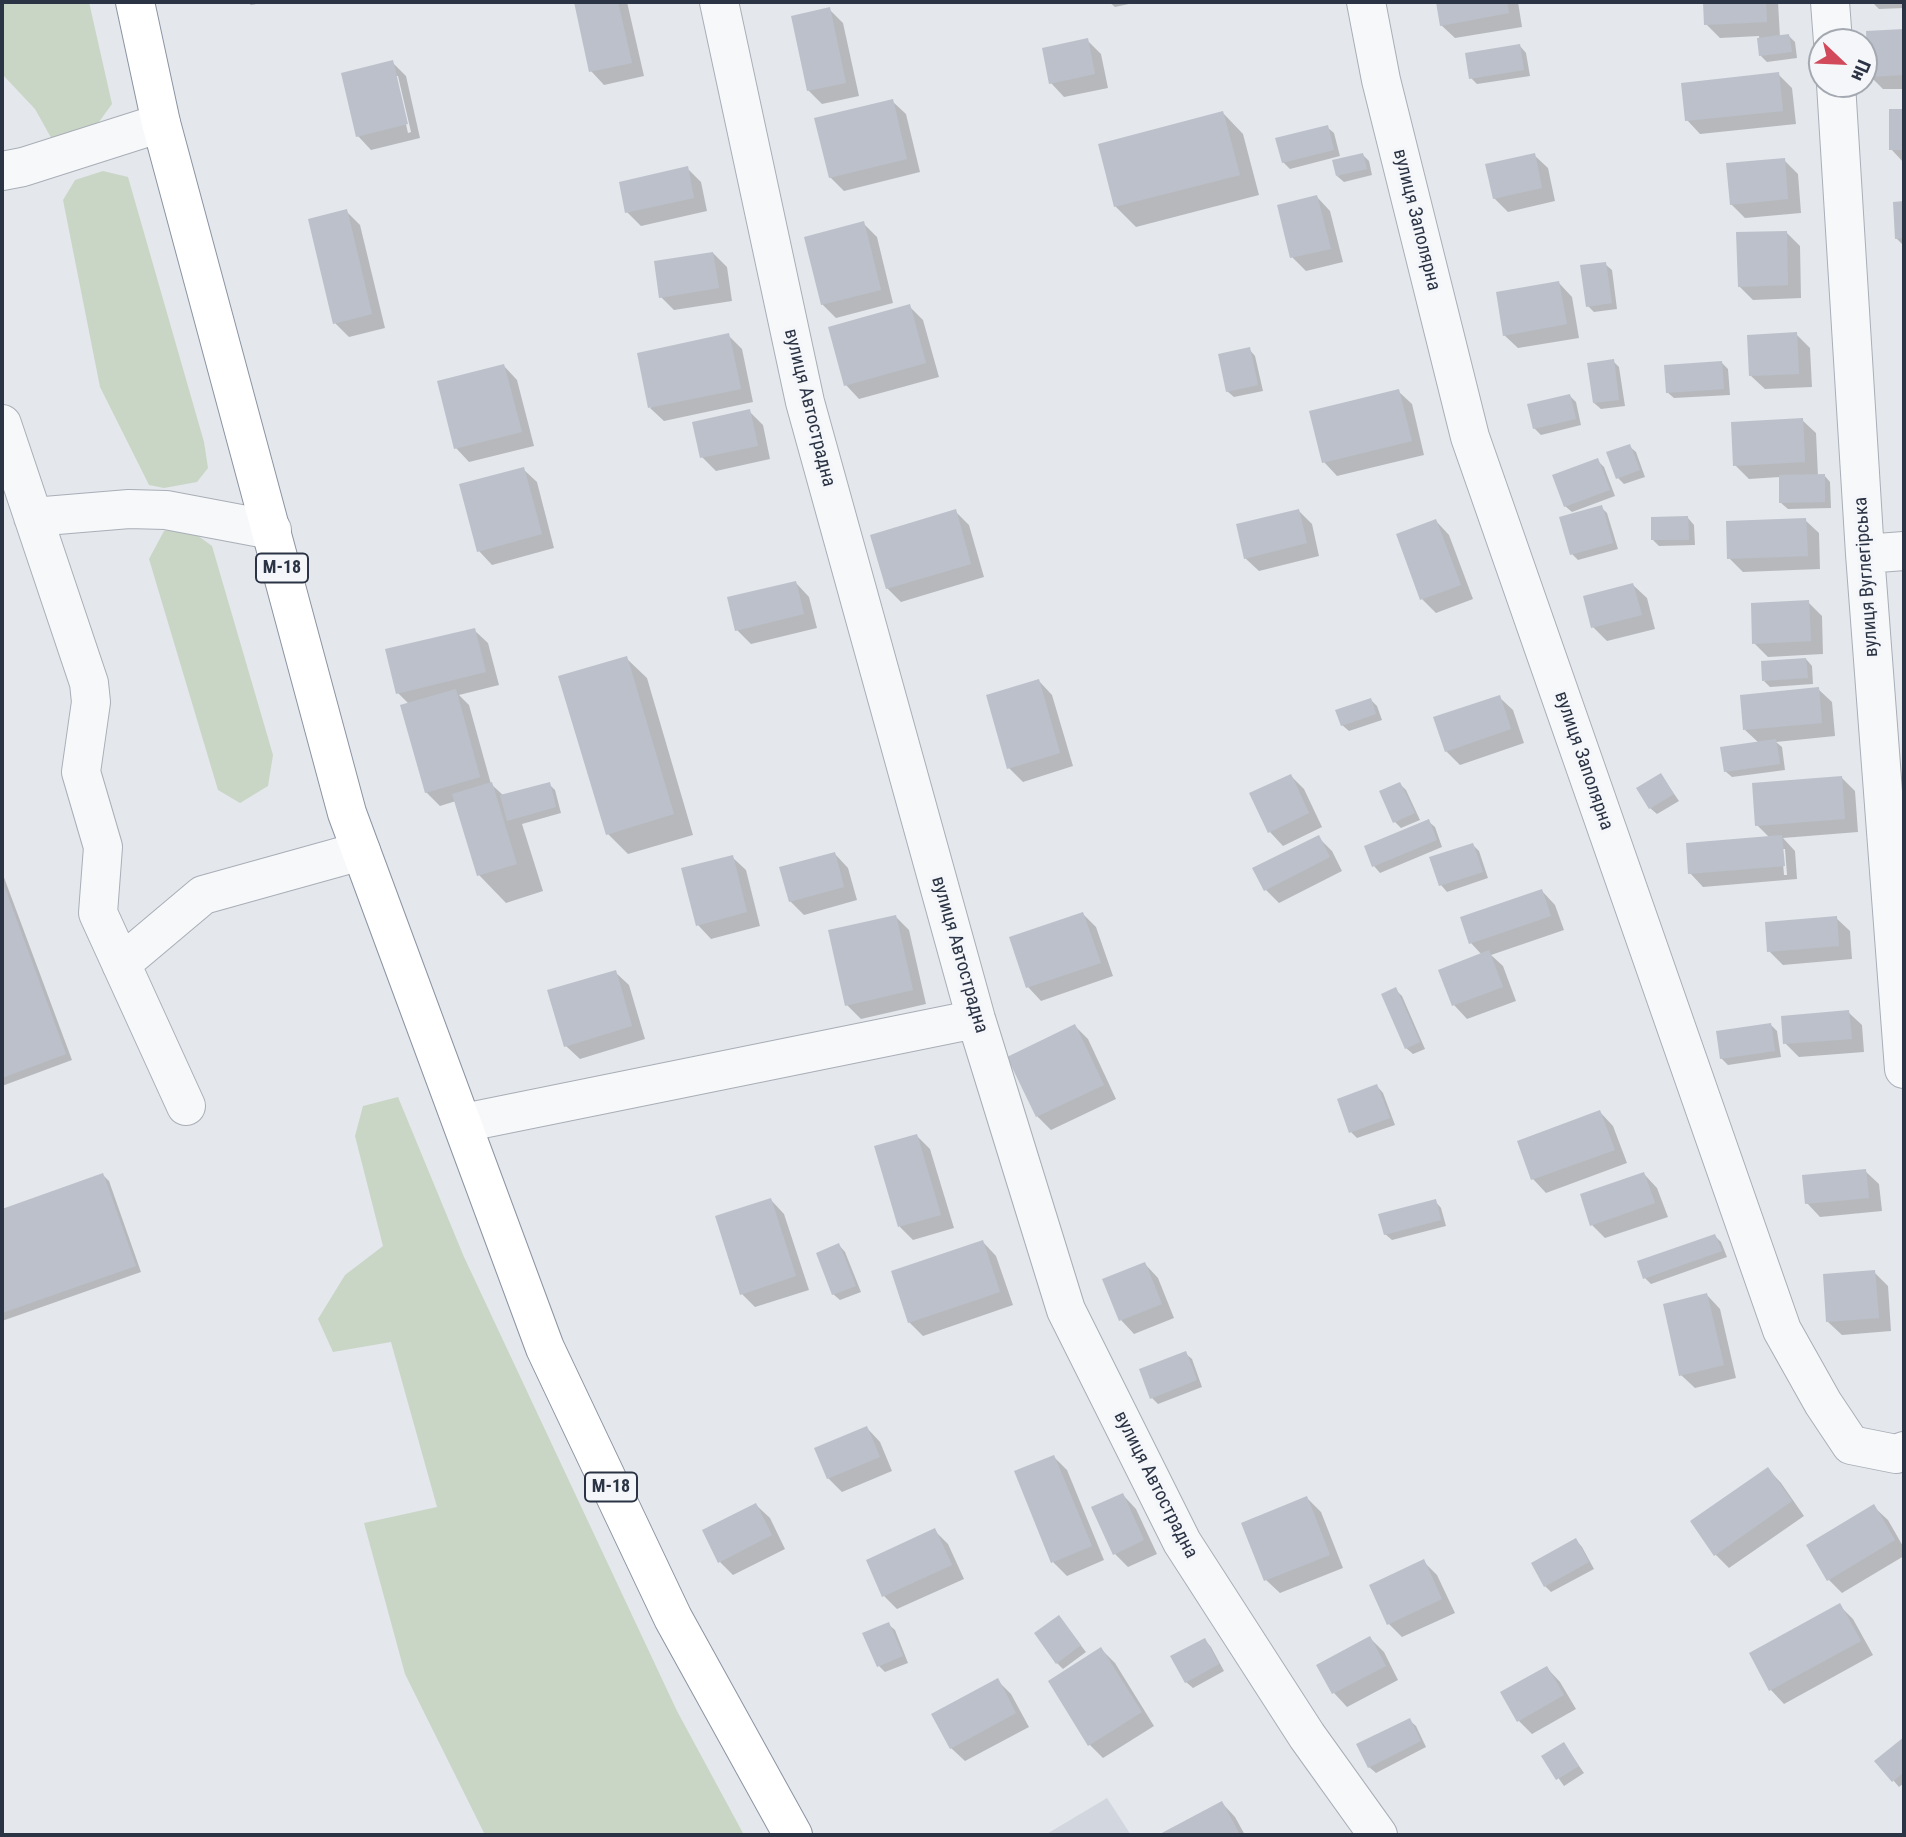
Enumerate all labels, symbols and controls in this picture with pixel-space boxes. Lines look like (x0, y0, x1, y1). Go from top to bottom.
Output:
north arrow (1808, 28, 1878, 98)
text: Пн (1846, 56, 1876, 85)
street label: вулиця Заполярна (1387, 147, 1445, 293)
street label: вулиця Автострадна (778, 327, 840, 489)
street label: вулиця Вуглегірська (1850, 496, 1884, 658)
road number: М-18 (256, 554, 308, 582)
street label: вулиця Заполярна (1549, 689, 1617, 833)
street label: вулиця Автострадна (926, 874, 992, 1036)
street label: вулиця Автострадна (1108, 1408, 1202, 1562)
road number: М-18 (585, 1472, 637, 1502)

